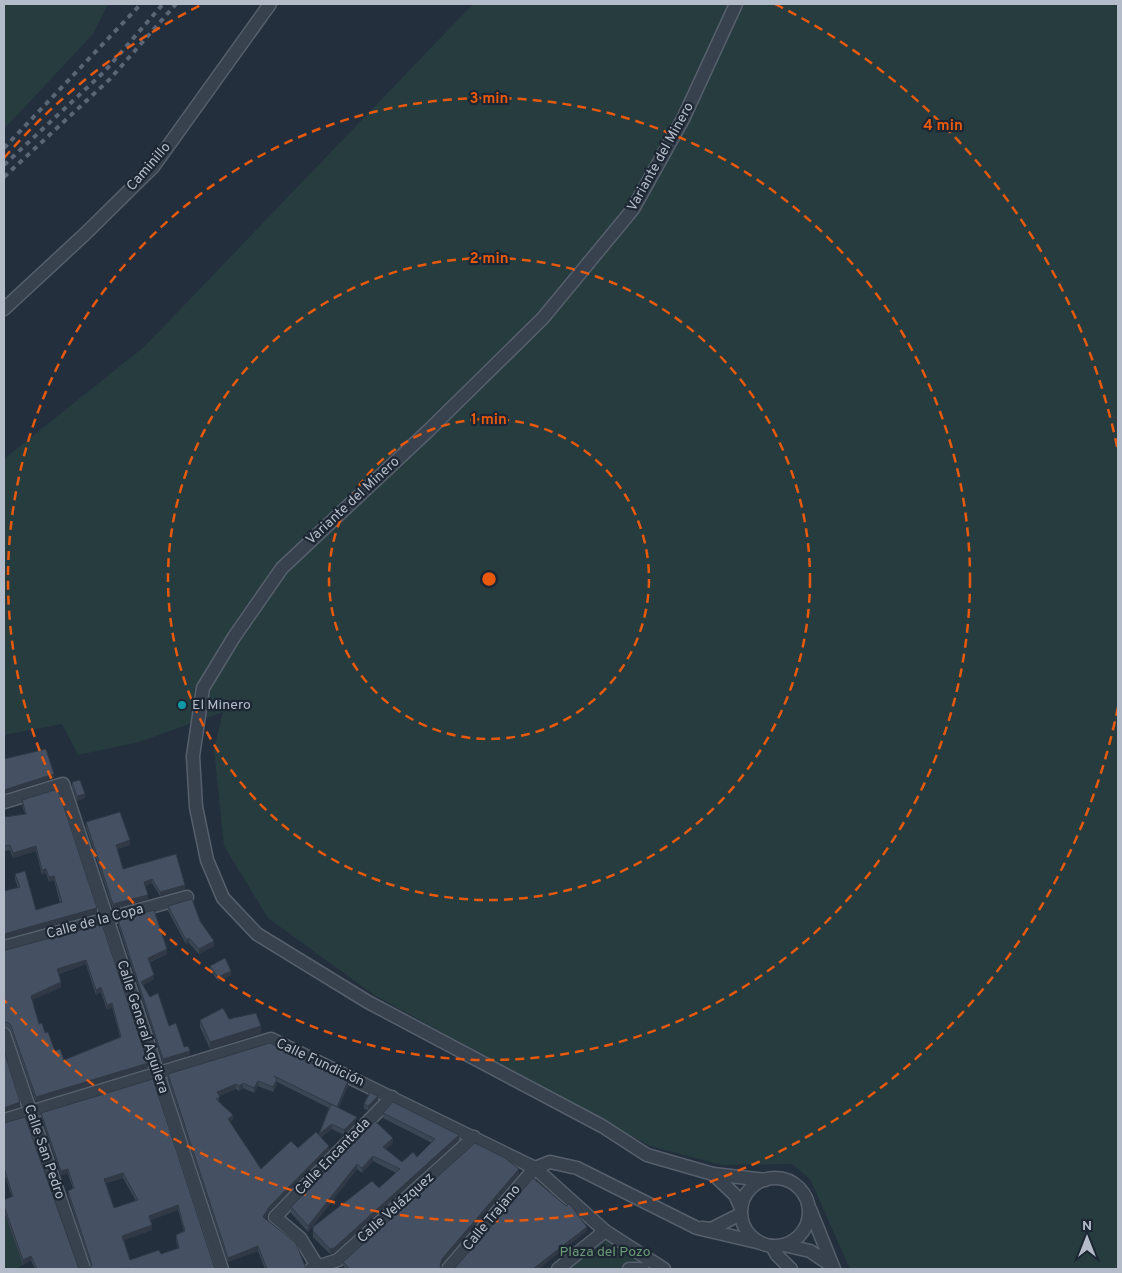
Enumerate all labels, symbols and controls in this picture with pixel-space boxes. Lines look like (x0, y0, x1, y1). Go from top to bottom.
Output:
text: 3 min (469, 90, 509, 109)
street label: Variante del Minero (624, 100, 698, 214)
text: 4 min (923, 117, 963, 136)
street label: Caminillo (123, 139, 175, 195)
text: 2 min (469, 250, 509, 269)
text: 1 min (471, 411, 507, 430)
street label: Variante del Minero (303, 453, 403, 549)
centre of rings (480, 570, 498, 588)
place label: El Minero (192, 697, 251, 714)
marker: El Minero (176, 699, 188, 711)
street label: Calle de la Copa (45, 901, 145, 943)
street label: Calle General Aguilera (112, 958, 172, 1096)
street label: Calle Fundición (273, 1035, 367, 1091)
street label: Calle San Pedro (20, 1102, 68, 1202)
street label: Calle Encantada (292, 1115, 374, 1199)
street label: Calle Velázquez (354, 1169, 438, 1247)
street label: Calle Trajano (459, 1181, 525, 1254)
north arrow (1062, 1213, 1112, 1263)
text: N (1082, 1218, 1092, 1235)
park label: Plaza del Pozo (559, 1244, 651, 1261)

